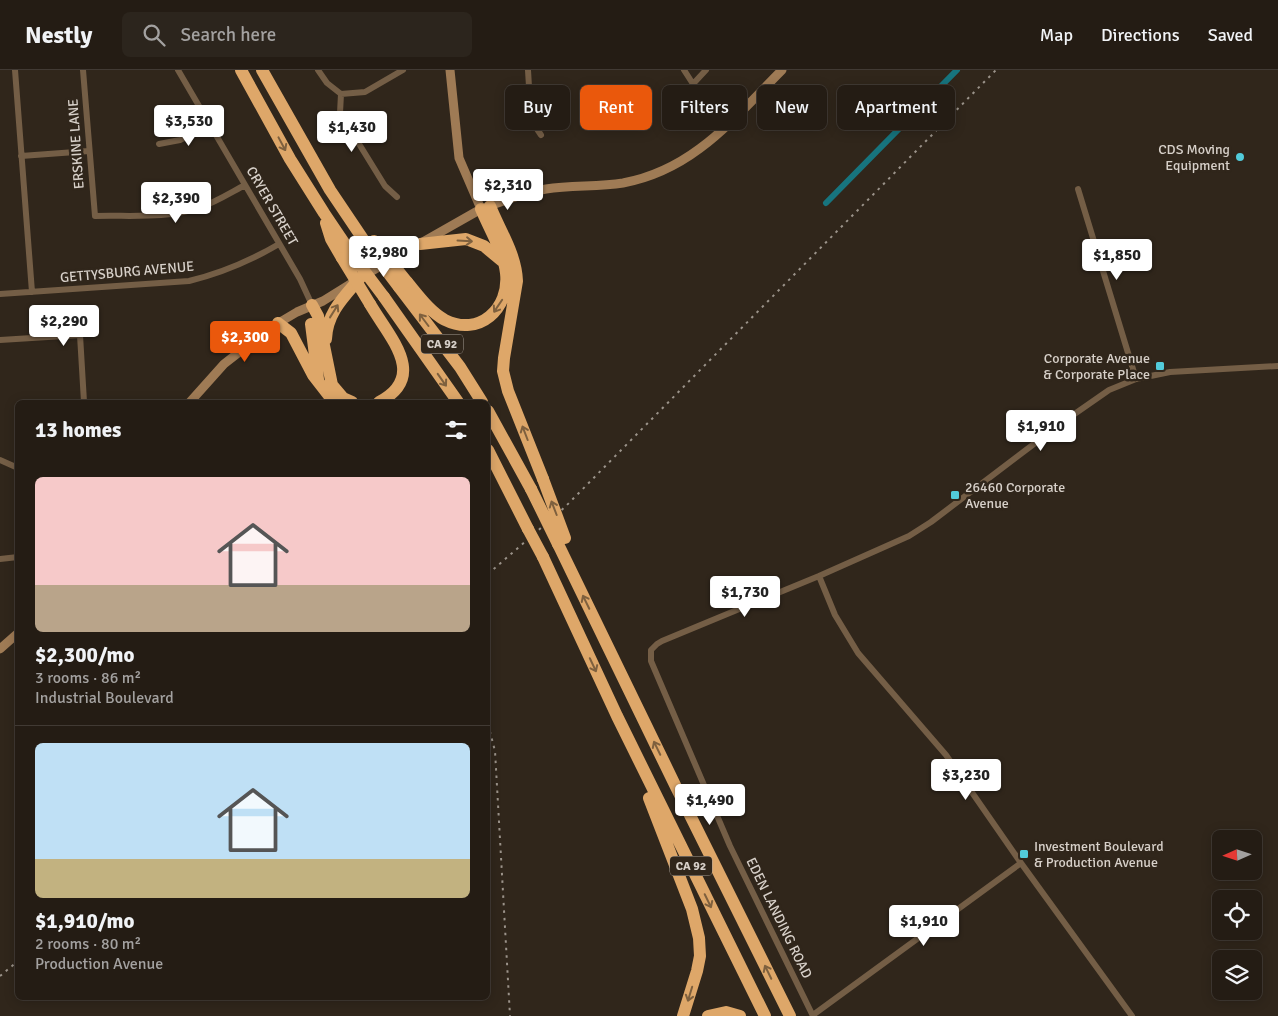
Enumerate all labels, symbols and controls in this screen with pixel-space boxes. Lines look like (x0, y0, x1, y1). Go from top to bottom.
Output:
search box (122, 12, 472, 57)
text: Nestly (25, 20, 92, 50)
icon: search (140, 21, 168, 49)
text: Search here (180, 23, 276, 47)
text: Map (1040, 24, 1073, 46)
text: Directions (1101, 24, 1180, 46)
text: Saved (1208, 24, 1253, 46)
chip: Buy (505, 85, 570, 130)
chip: Rent (580, 85, 652, 130)
chip: Filters (662, 85, 747, 130)
chip: New (757, 85, 827, 130)
chip: Apartment (837, 85, 955, 130)
street label: ERSKINE LANE (64, 98, 88, 190)
pin: $3,530 (148, 104, 230, 147)
text: $3,530 (165, 111, 213, 131)
pin: $1,430 (311, 111, 393, 153)
text: $1,430 (328, 117, 376, 137)
one-way arrow (278, 136, 287, 151)
place label: CDS Moving Equipment (1158, 141, 1230, 174)
marker: CDS Moving Equipment (1234, 151, 1246, 163)
street label: CRYER STREET (243, 163, 302, 249)
pin: $2,310 (467, 168, 549, 211)
text: $2,310 (484, 175, 532, 195)
pin: $2,390 (135, 182, 217, 224)
text: $2,390 (152, 188, 200, 208)
pin: $2,980 (343, 236, 425, 278)
one-way arrow (457, 236, 473, 245)
pin: $1,850 (1076, 238, 1158, 281)
text: $2,980 (360, 242, 408, 262)
text: $1,850 (1093, 245, 1141, 265)
street label: GETTYSBURG AVENUE (59, 258, 195, 286)
one-way arrow (493, 299, 503, 313)
pin: $2,290 (23, 304, 105, 347)
one-way arrow (329, 305, 339, 319)
text: $2,290 (40, 311, 88, 331)
one-way arrow (419, 313, 429, 327)
pin: $2,300 (204, 320, 286, 363)
text: $2,300 (221, 327, 269, 347)
road number: CA 92 (421, 334, 463, 354)
place label: Corporate Avenue & Corporate Place (1043, 350, 1150, 383)
marker: Corporate Avenue & Corporate Place (1154, 360, 1166, 372)
one-way arrow (437, 372, 447, 386)
pin: $1,910 (1000, 410, 1082, 452)
icon: filters (442, 416, 470, 444)
text: $1,910 (1017, 416, 1065, 436)
text: 13 homes (35, 417, 121, 443)
one-way arrow (520, 426, 529, 441)
place label: 26460 Corporate Avenue (965, 479, 1065, 512)
marker: 26460 Corporate Avenue (949, 489, 961, 501)
one-way arrow (549, 501, 558, 516)
icon: home (208, 510, 298, 600)
pin: $1,730 (704, 576, 786, 618)
text: $1,730 (721, 582, 769, 602)
one-way arrow (581, 595, 590, 610)
text: $2,300/mo (35, 642, 134, 668)
one-way arrow (589, 657, 599, 672)
text: 3 rooms · 86 m² (35, 668, 141, 688)
text: Industrial Boulevard (35, 688, 174, 708)
one-way arrow (652, 741, 661, 756)
pin: $3,230 (925, 758, 1007, 801)
text: $3,230 (942, 765, 990, 785)
icon: home (208, 775, 298, 865)
pin: $1,490 (669, 784, 751, 826)
text: $1,490 (686, 790, 734, 810)
north arrow (1212, 830, 1262, 880)
map controls (1212, 830, 1262, 1000)
place label: Investment Boulevard & Production Avenue (1034, 838, 1164, 871)
marker: Investment Boulevard & Production Avenue (1018, 848, 1030, 860)
street label: EDEN LANDING ROAD (742, 855, 816, 981)
road number: CA 92 (670, 856, 712, 876)
button: locate (1212, 890, 1262, 940)
one-way arrow (704, 893, 713, 908)
pin: $1,910 (883, 904, 965, 947)
text: $1,910/mo (35, 908, 134, 934)
text: $1,910 (900, 911, 948, 931)
text: 2 rooms · 80 m² (35, 934, 141, 954)
button: layers (1212, 950, 1262, 1000)
text: Production Avenue (35, 954, 163, 974)
one-way arrow (763, 965, 772, 980)
one-way arrow (684, 985, 694, 1001)

